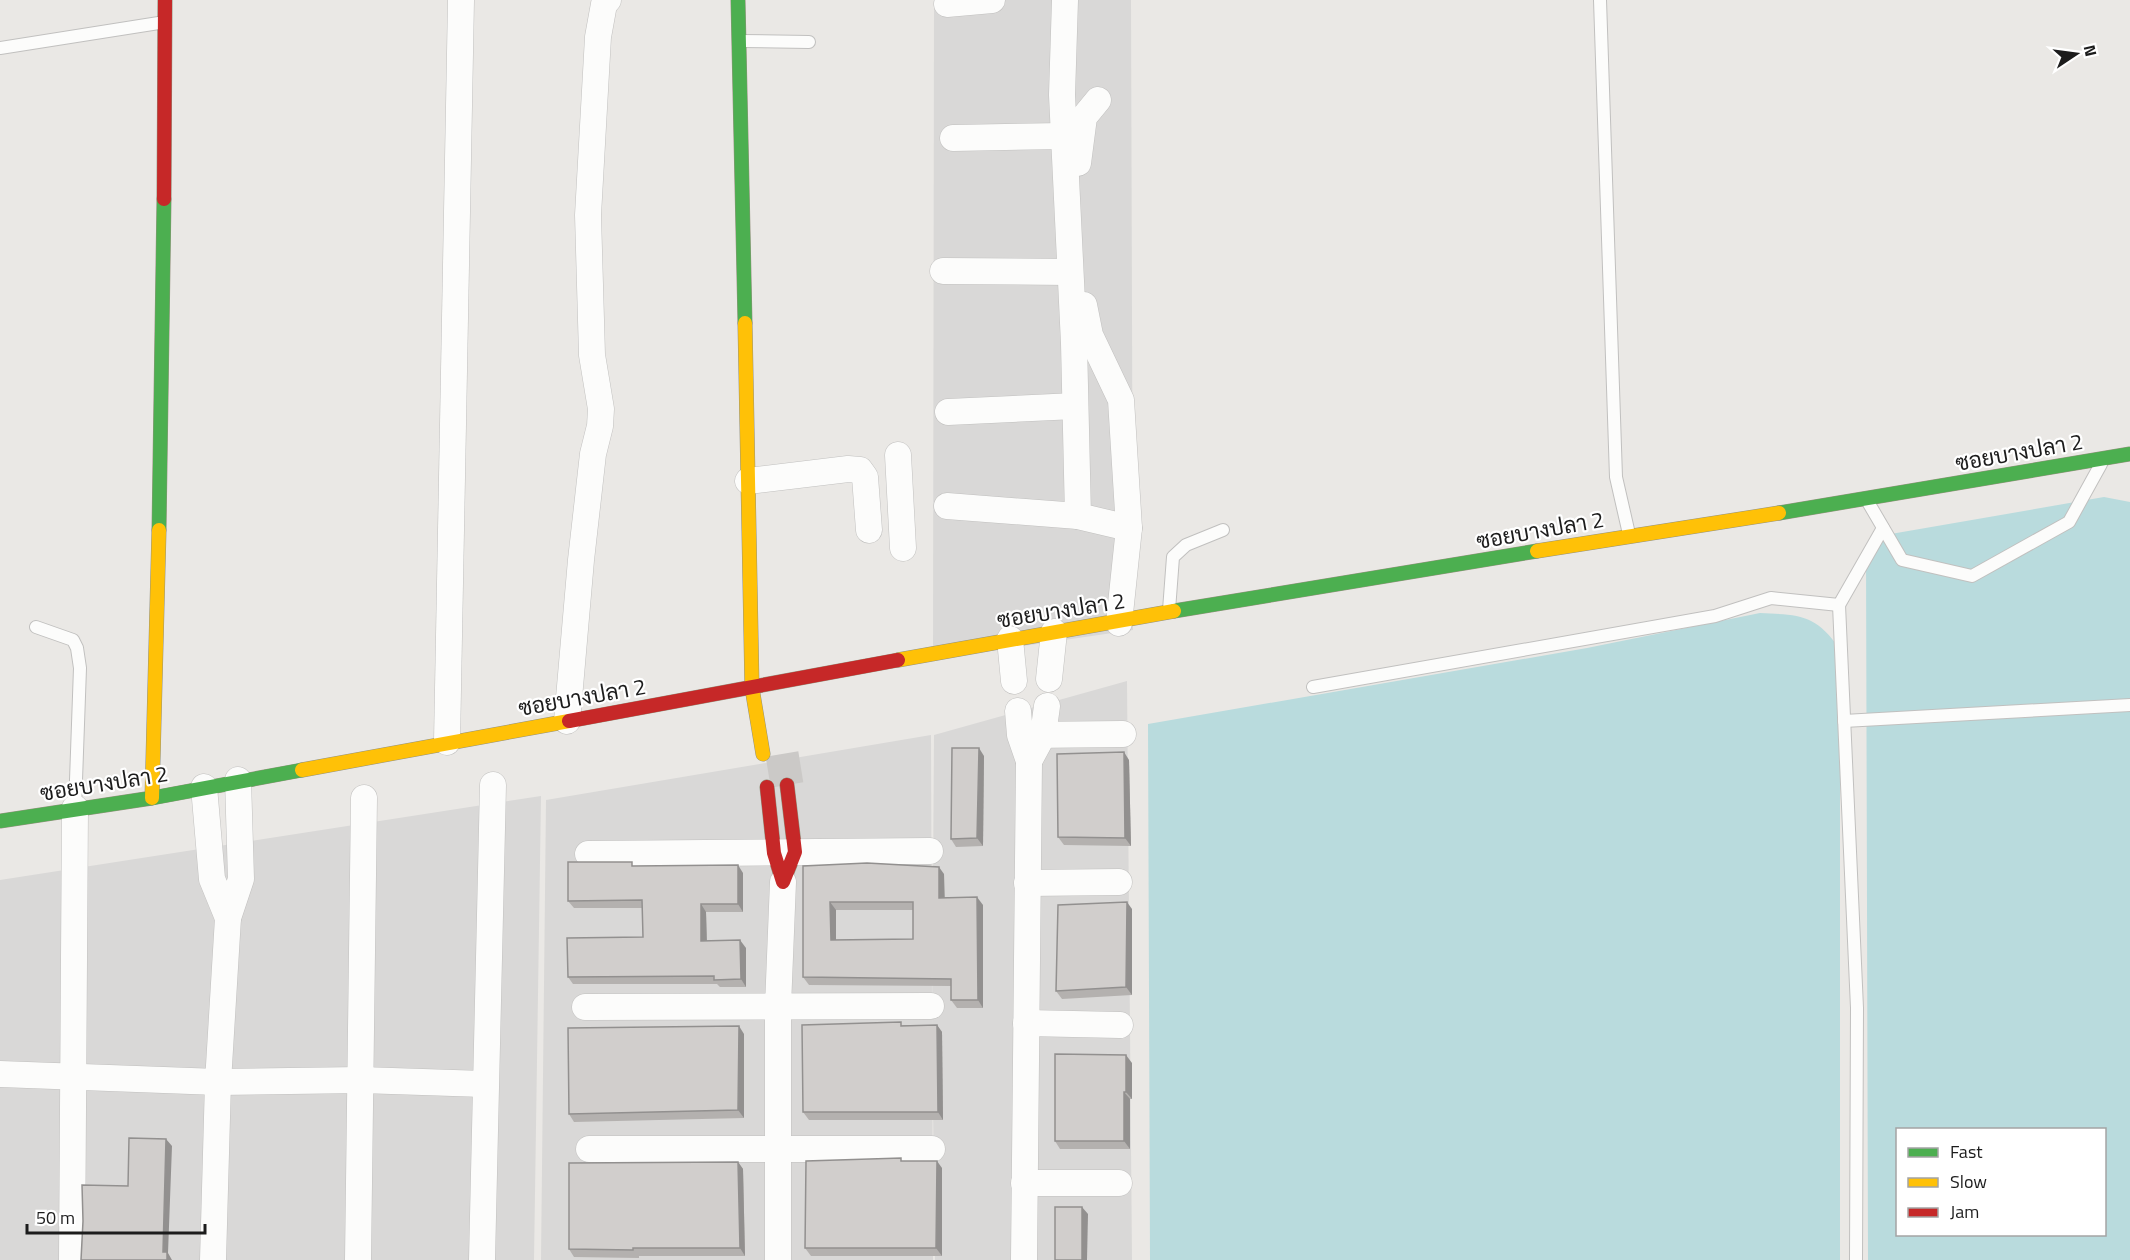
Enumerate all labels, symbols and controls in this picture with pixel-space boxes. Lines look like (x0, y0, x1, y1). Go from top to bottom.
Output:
north arrow (2046, 24, 2106, 84)
text: N (2078, 43, 2104, 59)
street label: ซอยบางปลา 2 (1953, 424, 2085, 480)
street label: ซอยบางปลา 2 (1474, 502, 1606, 558)
street label: ซอยบางปลา 2 (995, 583, 1127, 637)
street label: ซอยบางปลา 2 (516, 669, 648, 725)
street label: ซอยบางปลา 2 (38, 756, 170, 810)
legend (1896, 1128, 2106, 1236)
text: Fast (1950, 1138, 1983, 1165)
text: Slow (1950, 1168, 1987, 1195)
scale bar (27, 1197, 206, 1235)
text: Jam (1950, 1198, 1979, 1225)
text: 50 m (36, 1204, 75, 1231)

